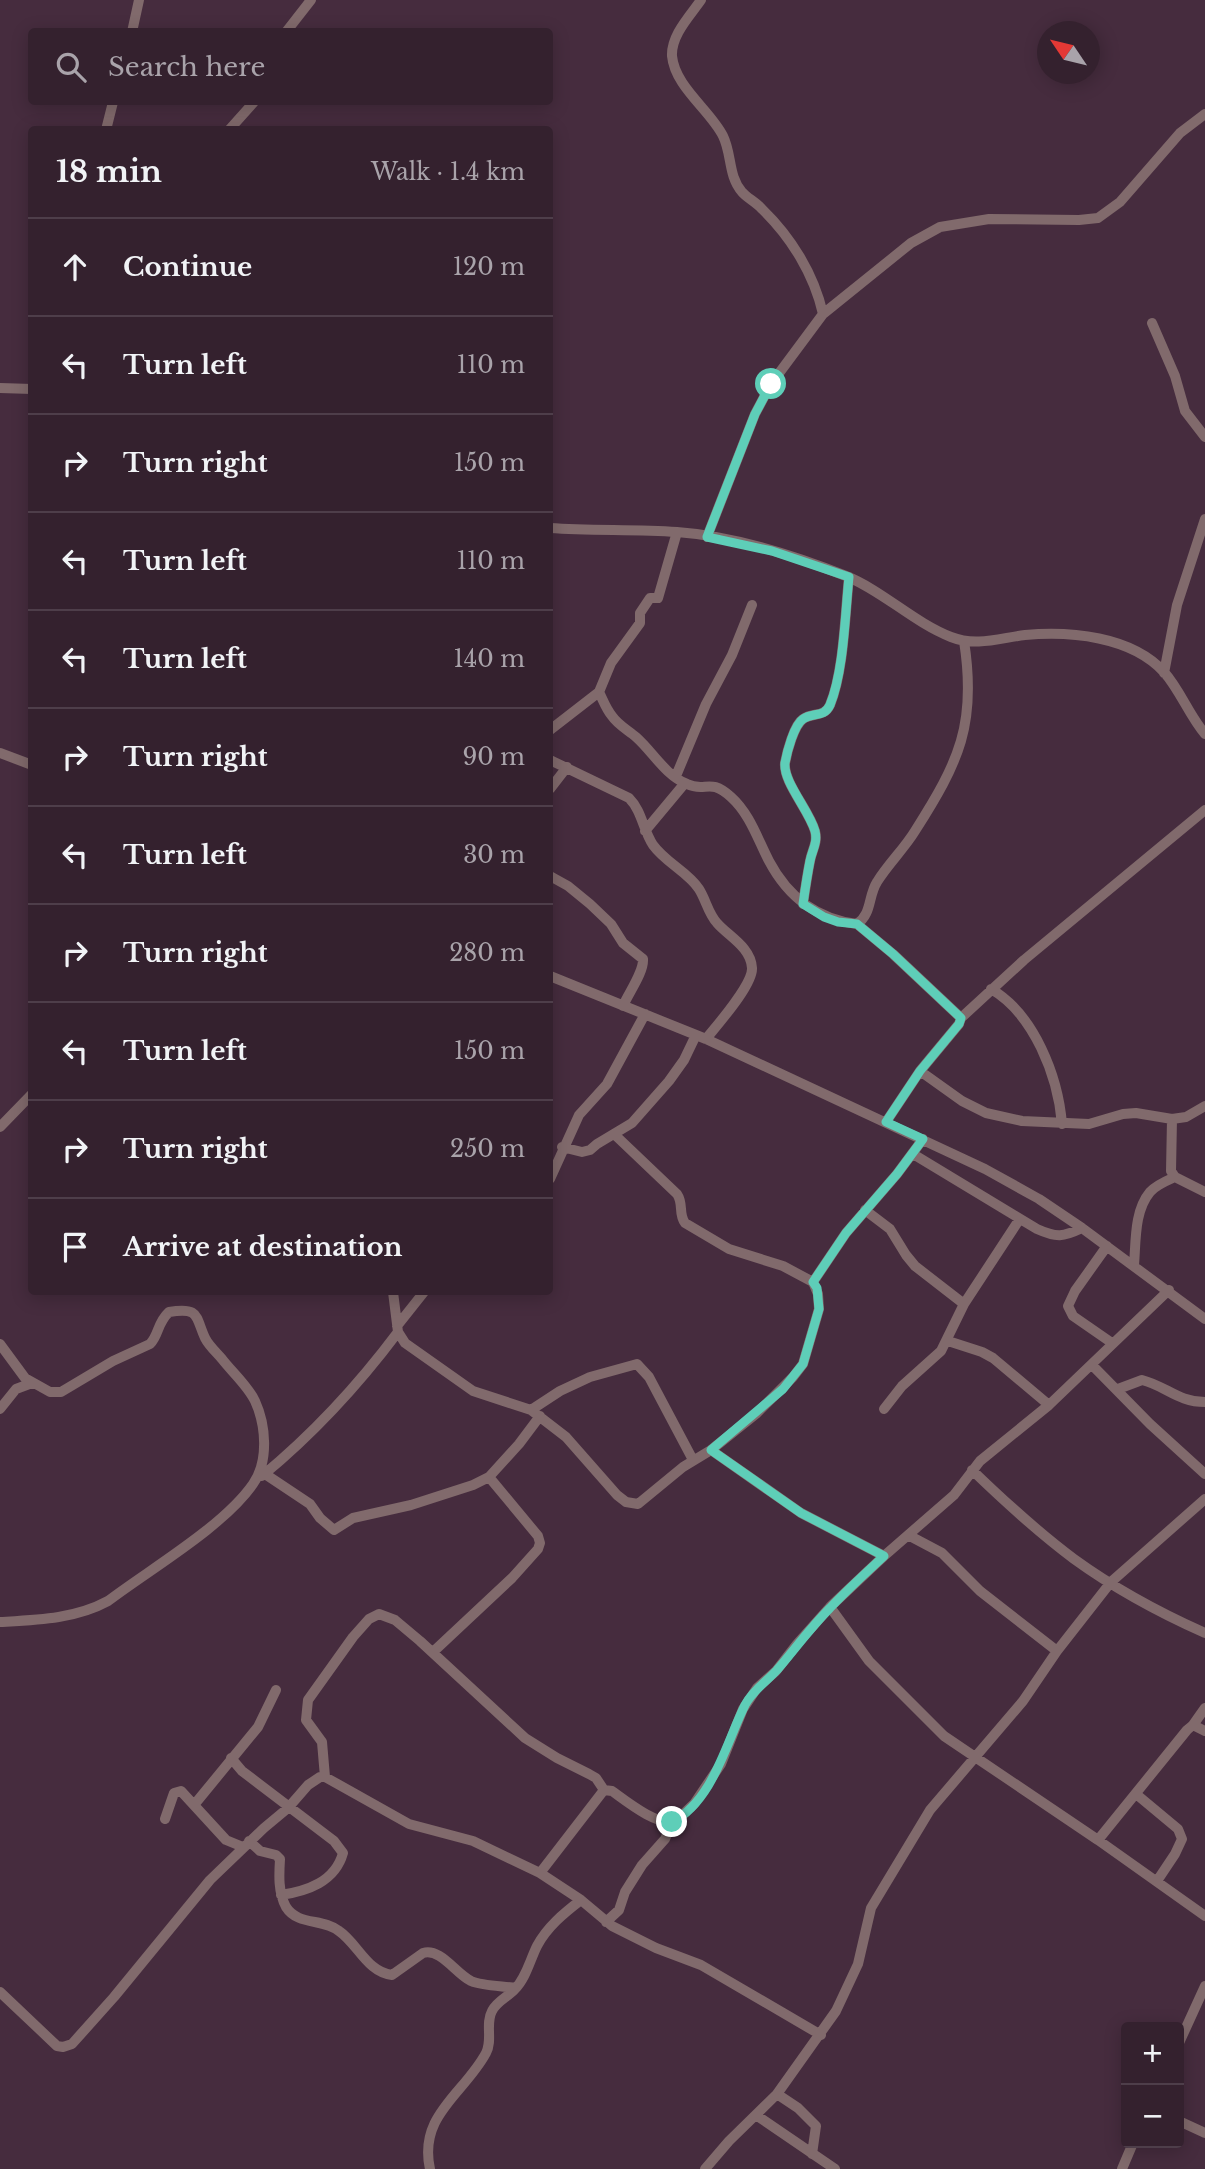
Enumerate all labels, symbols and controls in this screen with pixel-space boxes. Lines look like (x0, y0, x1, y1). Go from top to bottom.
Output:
north arrow (1037, 21, 1100, 84)
search box (28, 28, 553, 105)
icon: search (52, 48, 90, 86)
text: Search here (108, 51, 265, 83)
text: 18 min (56, 153, 162, 190)
text: Walk · 1.4 km (371, 158, 525, 186)
icon: ahead (56, 248, 94, 286)
text: Continue (123, 251, 252, 283)
text: 120 m (453, 253, 525, 281)
icon: left (56, 346, 94, 384)
text: Turn left (123, 349, 247, 381)
text: 110 m (457, 351, 525, 379)
route start (755, 368, 786, 399)
icon: right (56, 444, 94, 482)
text: Turn right (123, 447, 268, 479)
text: 150 m (454, 449, 525, 477)
icon: left (56, 542, 94, 580)
text: Turn left (123, 545, 247, 577)
text: 110 m (457, 547, 525, 575)
icon: left (56, 640, 94, 678)
text: Turn left (123, 643, 247, 675)
text: 140 m (454, 645, 525, 673)
icon: right (56, 738, 94, 776)
text: Turn right (123, 741, 268, 773)
text: 90 m (463, 743, 525, 771)
icon: left (56, 836, 94, 874)
text: Turn left (123, 839, 247, 871)
text: 30 m (463, 841, 525, 869)
icon: right (56, 934, 94, 972)
text: Turn right (123, 937, 268, 969)
text: 280 m (449, 939, 525, 967)
icon: left (56, 1032, 94, 1070)
text: Turn left (123, 1035, 247, 1067)
text: 150 m (454, 1037, 525, 1065)
icon: right (56, 1130, 94, 1168)
text: Turn right (123, 1133, 268, 1165)
text: 250 m (450, 1135, 525, 1163)
icon: arrive (56, 1228, 94, 1266)
text: Arrive at destination (123, 1231, 403, 1263)
route end (656, 1806, 687, 1837)
map controls (1121, 2022, 1184, 2148)
button: + (1121, 2022, 1184, 2085)
button: − (1121, 2085, 1184, 2148)

